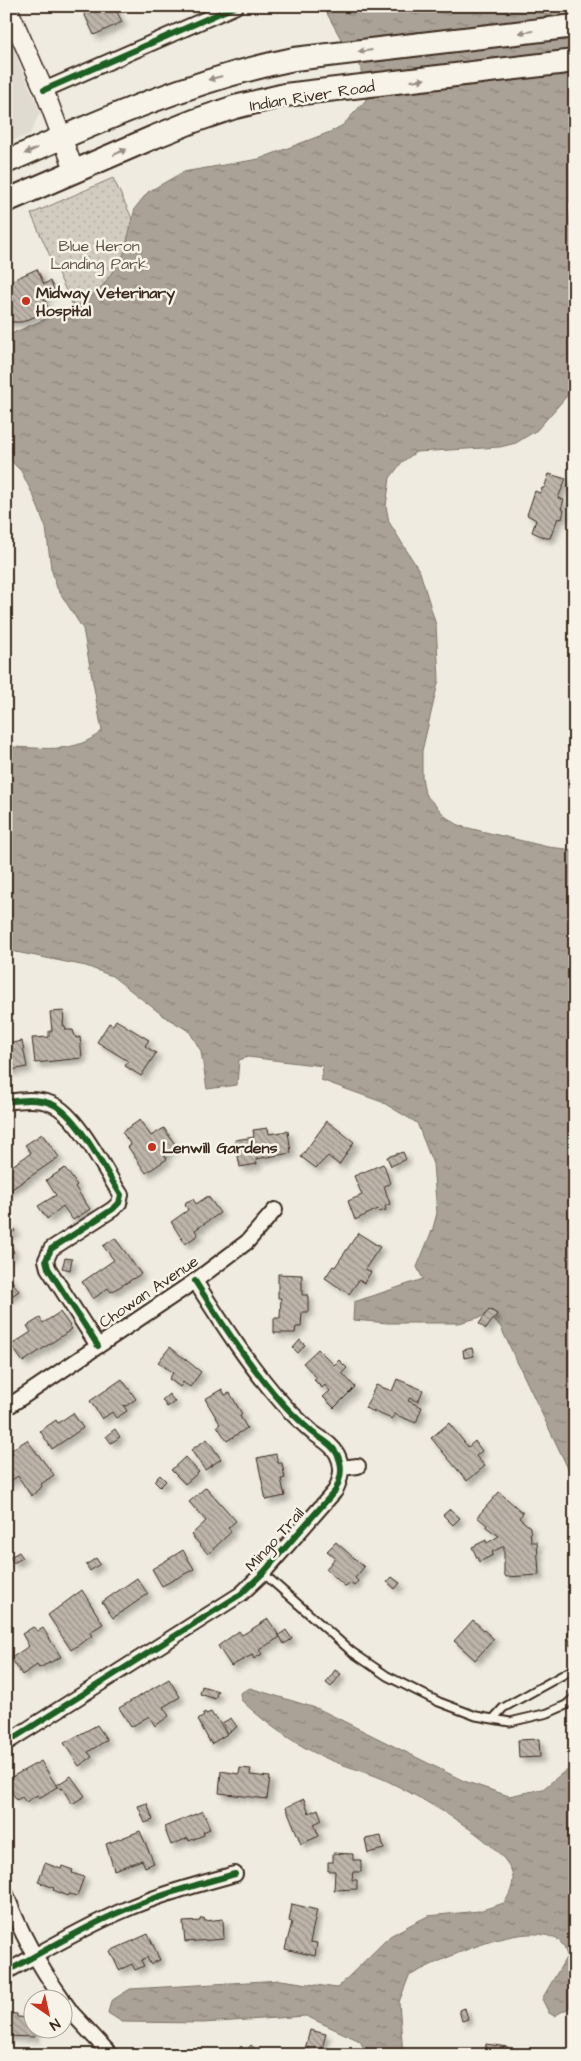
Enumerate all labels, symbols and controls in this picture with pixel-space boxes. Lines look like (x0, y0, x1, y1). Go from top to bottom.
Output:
one-way arrow (518, 28, 534, 36)
one-way arrow (357, 47, 373, 55)
one-way arrow (207, 75, 222, 83)
street label: Indian River Road (248, 75, 376, 117)
one-way arrow (410, 76, 426, 84)
one-way arrow (24, 147, 38, 155)
one-way arrow (113, 147, 127, 155)
park label: Blue Heron Landing Park (50, 235, 148, 276)
place label: Midway Veterinary Hospital (36, 282, 175, 322)
marker: Midway Veterinary Hospital (20, 295, 32, 307)
place label: Lenwill Gardens (162, 1137, 277, 1159)
marker: Lenwill Gardens (146, 1141, 158, 1153)
street label: Chowan Avenue (94, 1250, 203, 1333)
street label: Mingo Trail (240, 1503, 310, 1577)
north arrow (22, 1988, 72, 2038)
text: N (45, 2013, 64, 2035)

